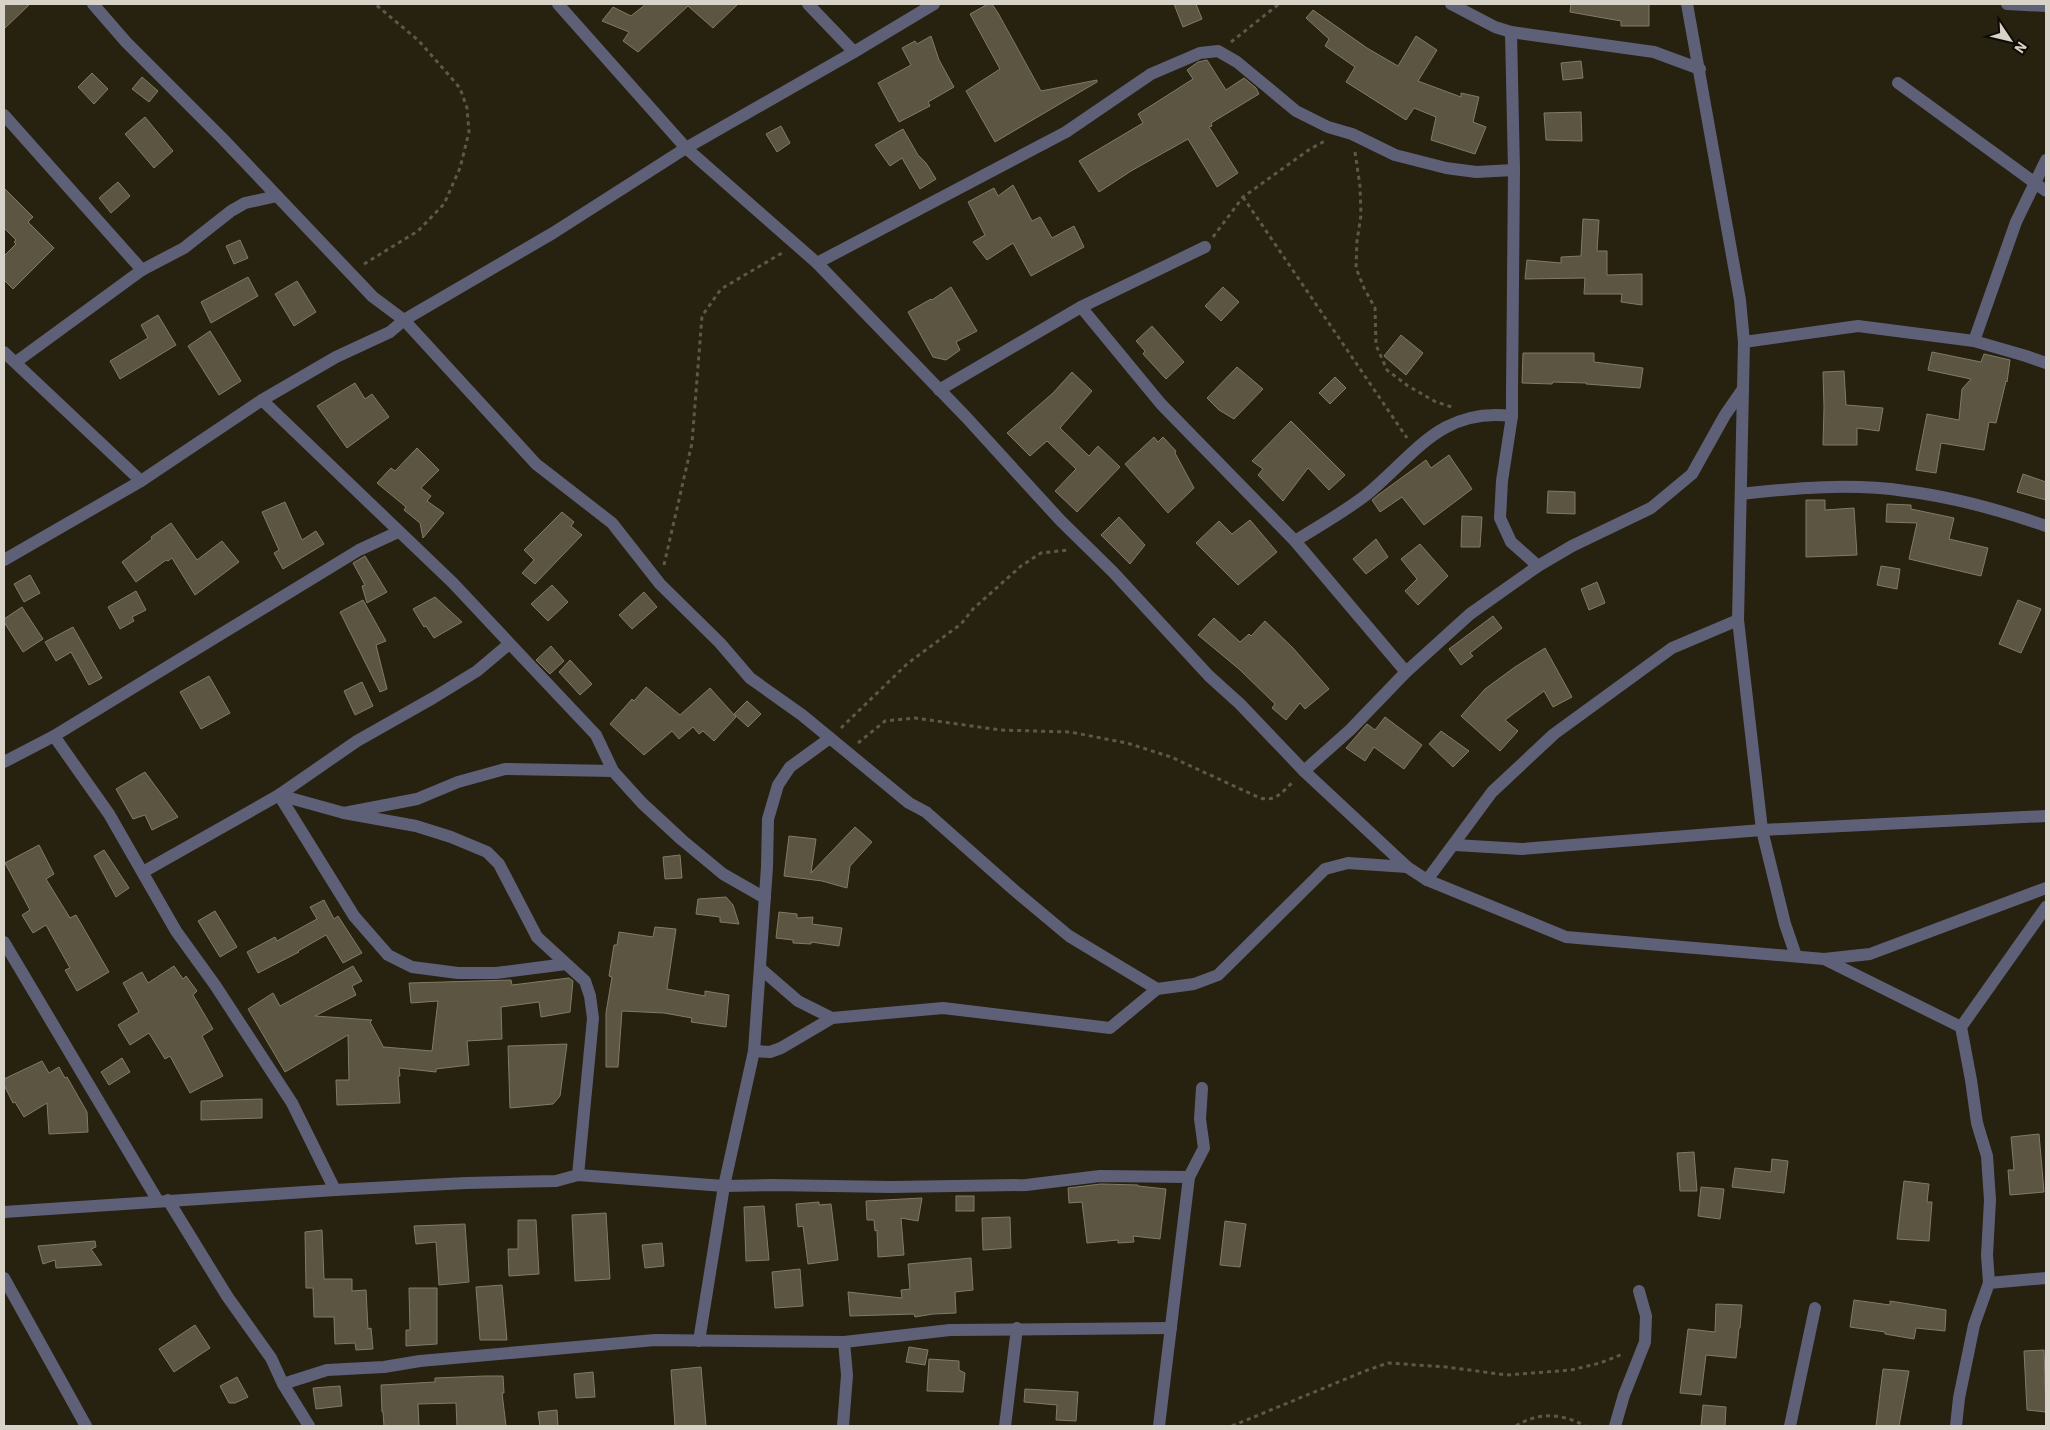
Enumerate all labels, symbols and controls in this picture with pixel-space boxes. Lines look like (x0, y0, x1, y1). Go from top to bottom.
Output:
north arrow (1985, 15, 2035, 65)
text: N (2010, 38, 2031, 57)

